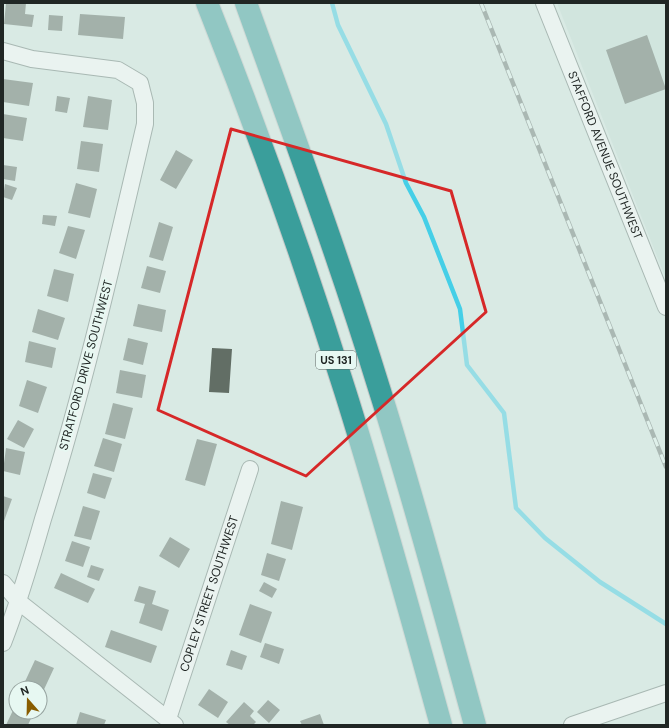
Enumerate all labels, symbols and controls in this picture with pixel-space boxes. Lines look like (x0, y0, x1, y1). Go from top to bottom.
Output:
street label: STAFFORD AVENUE SOUTHWEST (564, 69, 646, 242)
street label: STRATFORD DRIVE SOUTHWEST (56, 278, 117, 452)
road number: US 131 (316, 351, 356, 369)
street label: COPLEY STREET SOUTHWEST (176, 513, 242, 674)
north arrow (8, 680, 48, 720)
text: N (18, 683, 31, 699)

